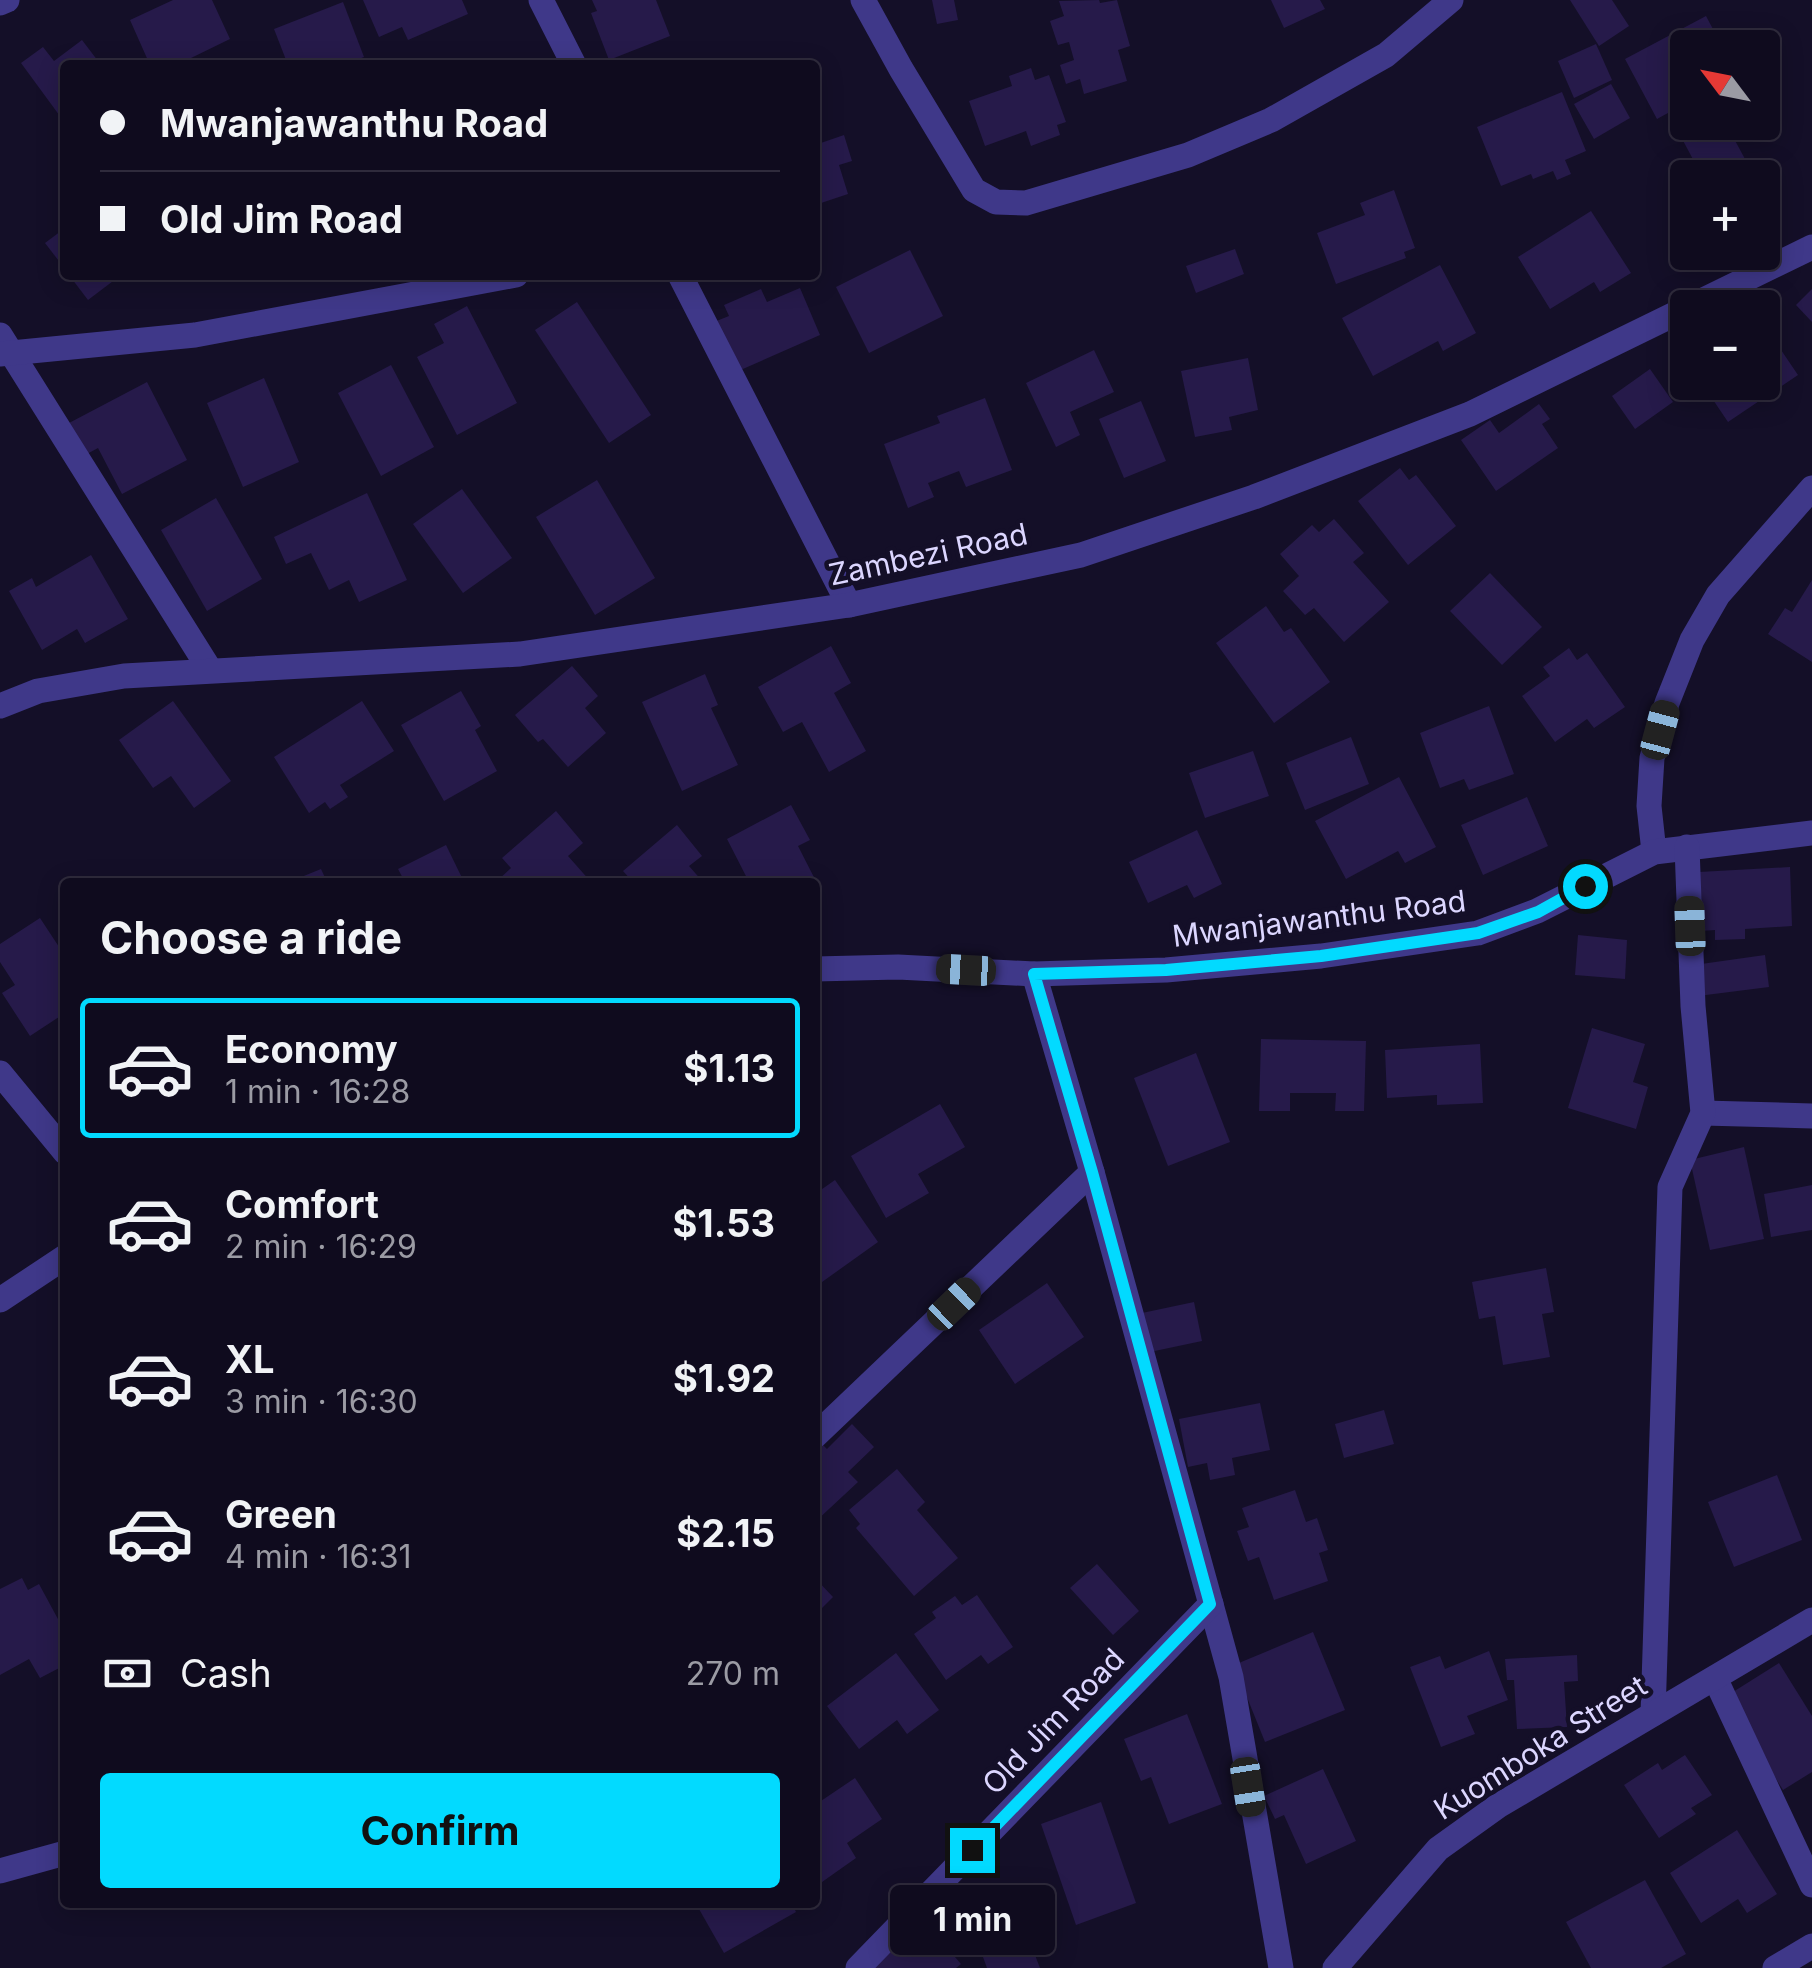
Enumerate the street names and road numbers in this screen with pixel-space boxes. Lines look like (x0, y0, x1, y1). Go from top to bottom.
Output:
street label: Zambezi Road (825, 515, 1031, 593)
street label: Mwanjawanthu Road (1170, 882, 1468, 954)
street label: Old Jim Road (975, 1641, 1131, 1801)
street label: Kuomboka Street (1427, 1667, 1653, 1827)

